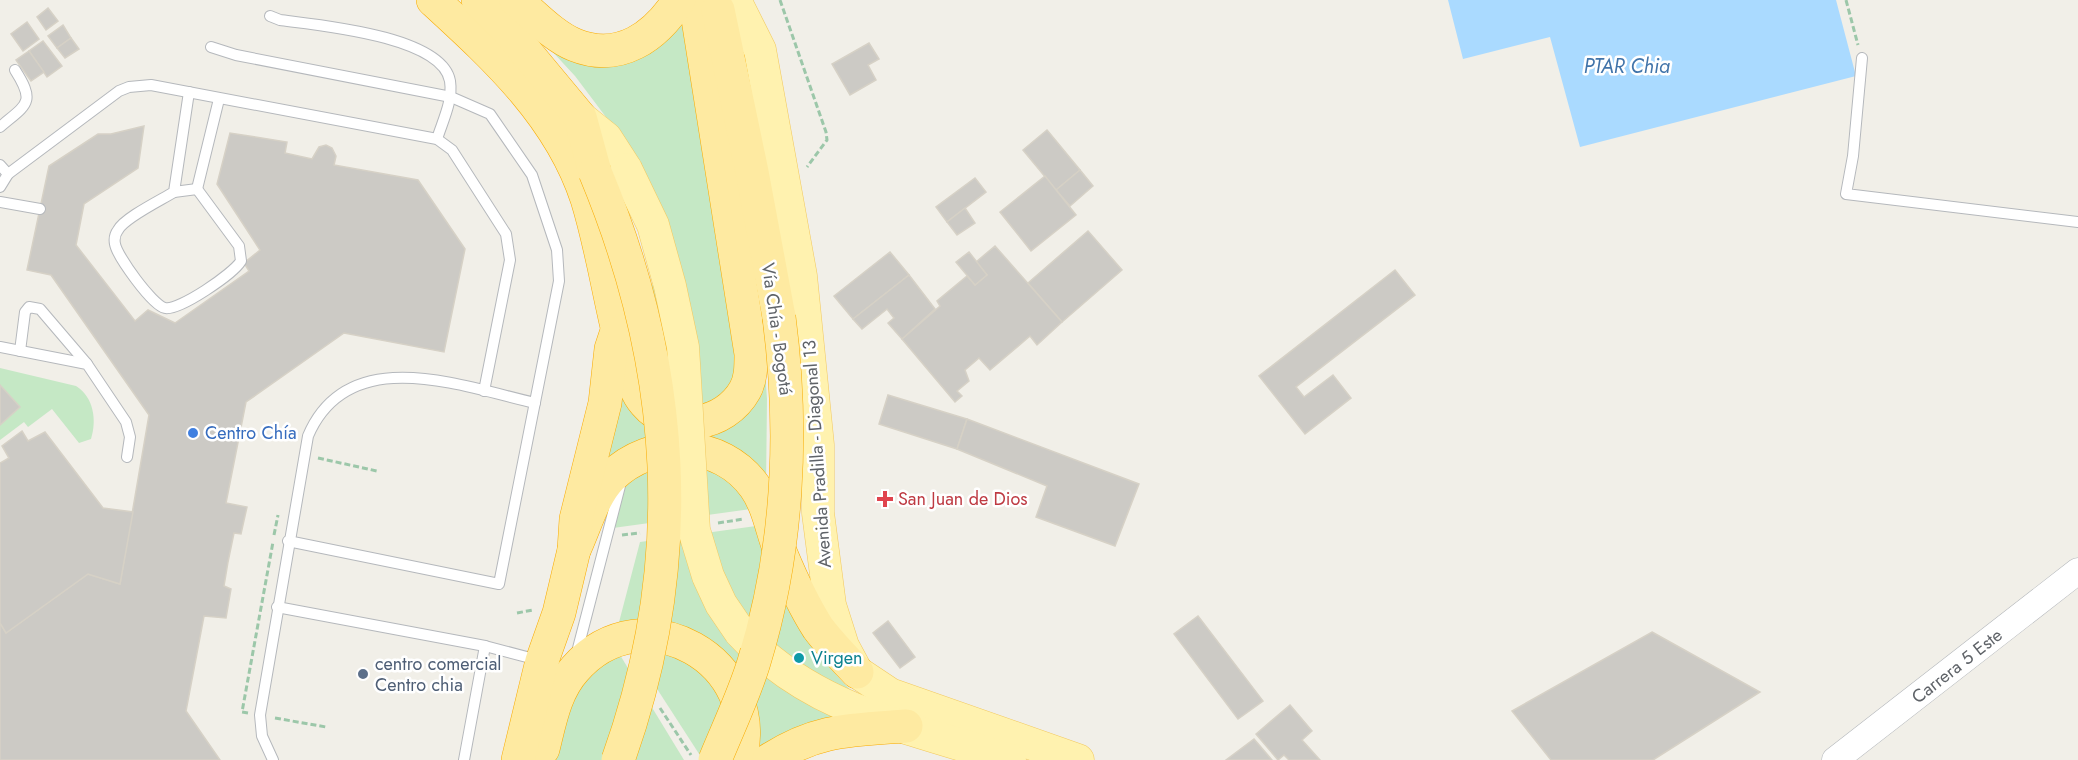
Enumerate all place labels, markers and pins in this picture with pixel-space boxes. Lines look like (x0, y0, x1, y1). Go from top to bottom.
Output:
place label: Centro Chía (205, 420, 297, 446)
marker: Centro Chía (186, 426, 200, 440)
place label: San Juan de Dios (898, 486, 1028, 512)
marker: San Juan de Dios (876, 490, 894, 508)
place label: Virgen (811, 645, 862, 671)
place label: centro comercial Centro chia (375, 651, 502, 698)
marker: Virgen (792, 651, 806, 665)
marker: centro comercial Centro chia (356, 667, 370, 681)

